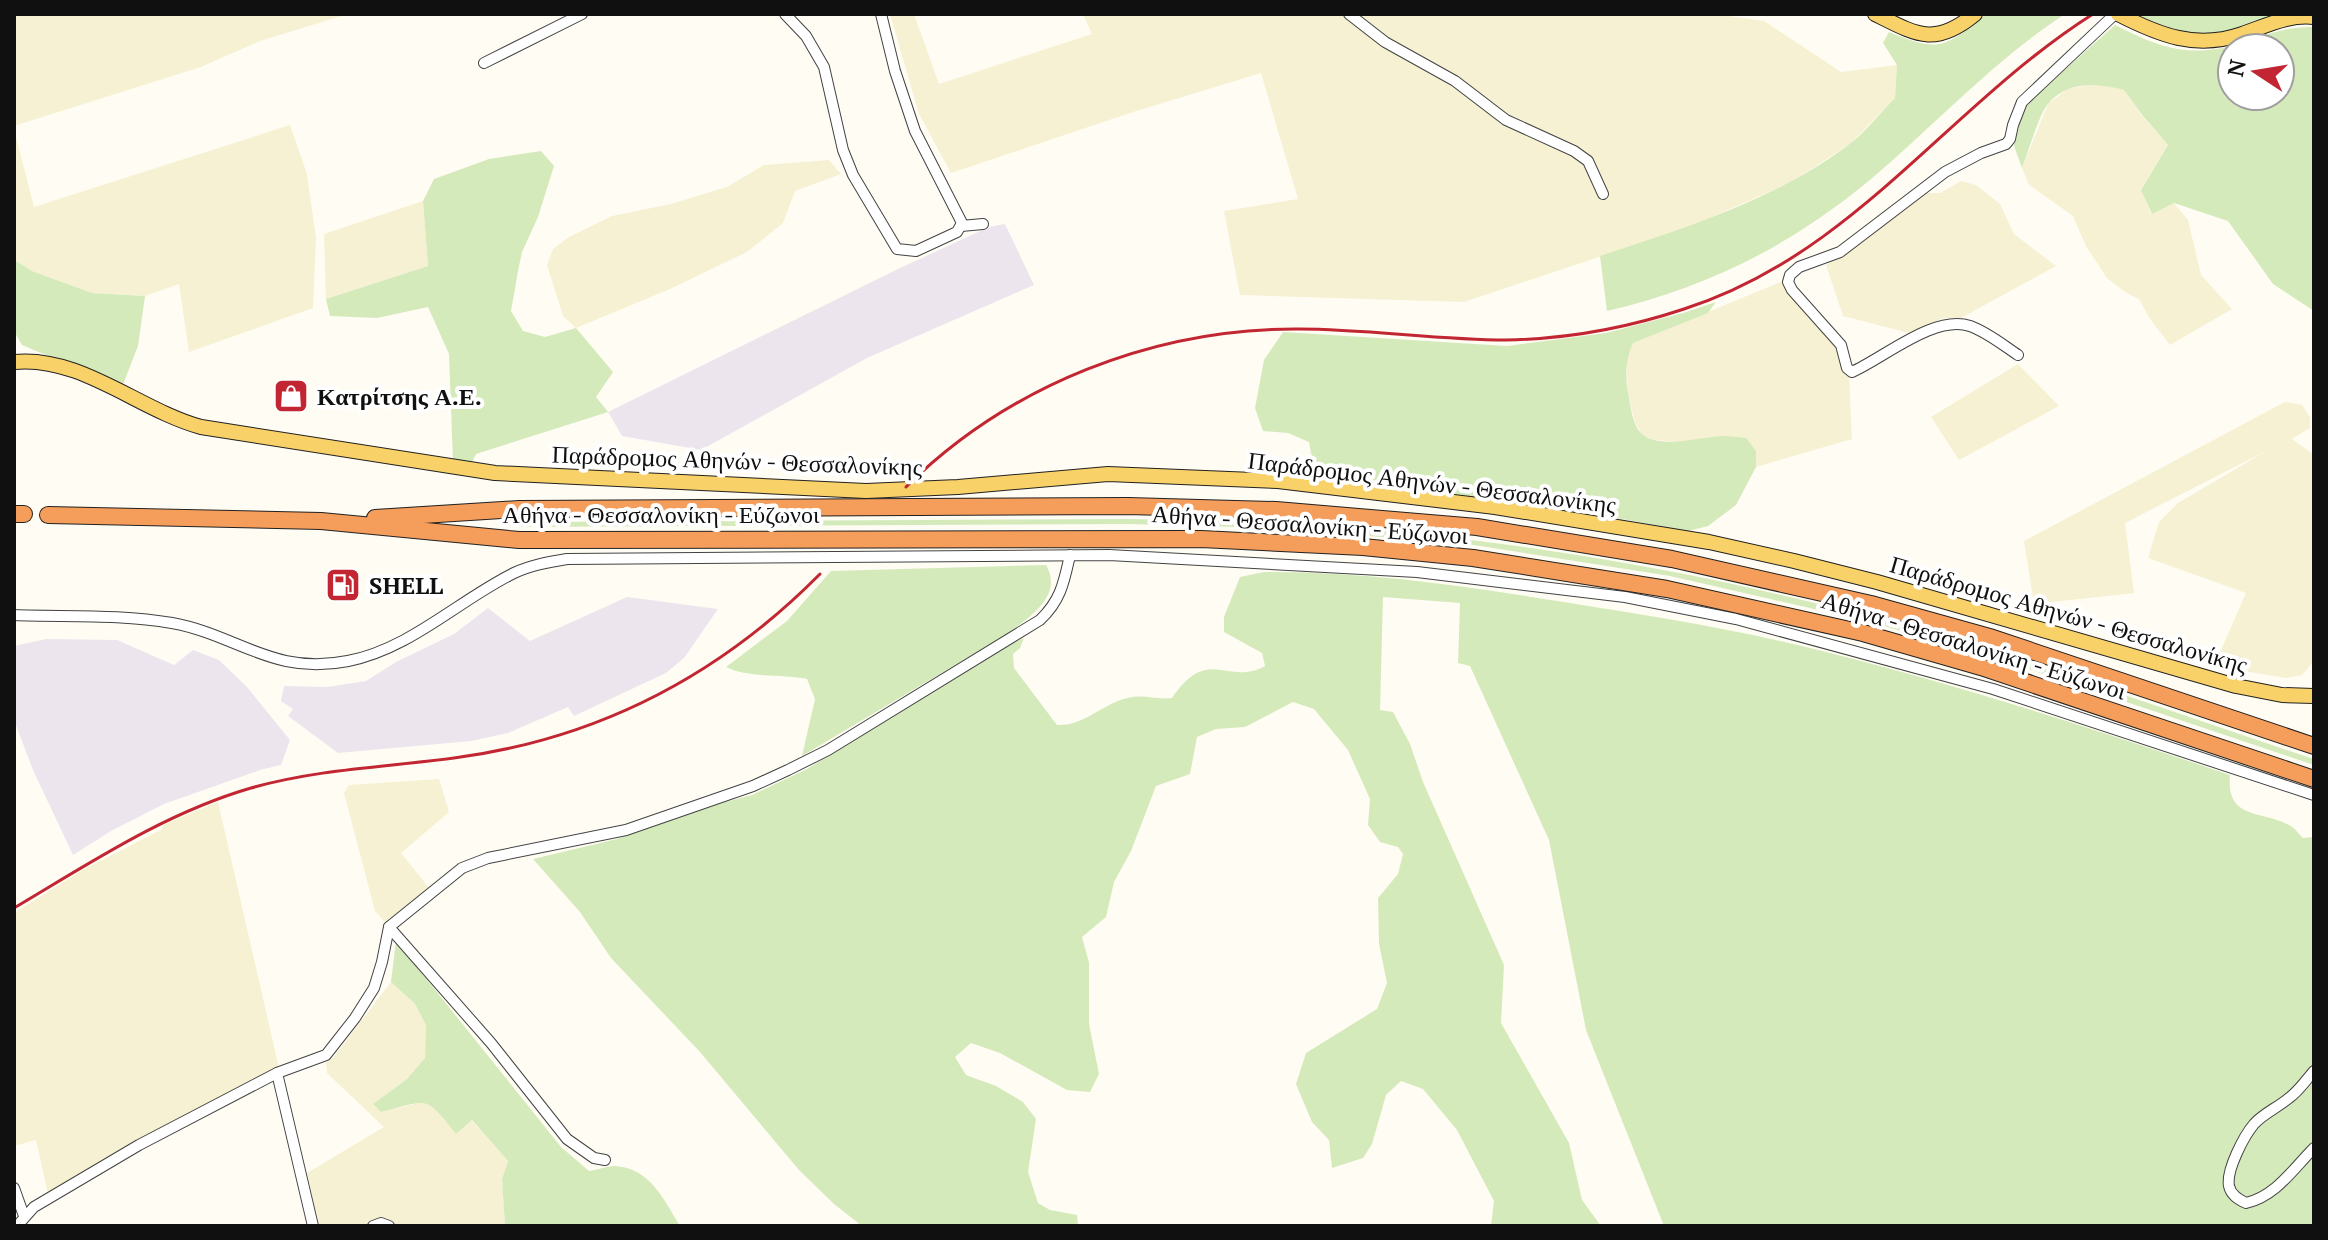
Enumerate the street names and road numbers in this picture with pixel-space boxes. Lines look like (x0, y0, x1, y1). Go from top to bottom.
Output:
street label: Παράδρομος Αθηνών - Θεσσαλονίκης (551, 438, 923, 482)
street label: Παράδρομος Αθηνών - Θεσσαλονίκης (1246, 444, 1618, 521)
street label: Αθήνα - Θεσσαλονίκη - Εύζωνοι (1151, 497, 1470, 551)
street label: Αθήνα - Θεσσαλονίκη - Εύζωνοι (503, 498, 820, 530)
street label: Παράδρομος Αθηνών - Θεσσαλονίκης (1886, 548, 2252, 681)
street label: Αθήνα - Θεσσαλονίκη - Εύζωνοι (1818, 583, 2131, 707)

